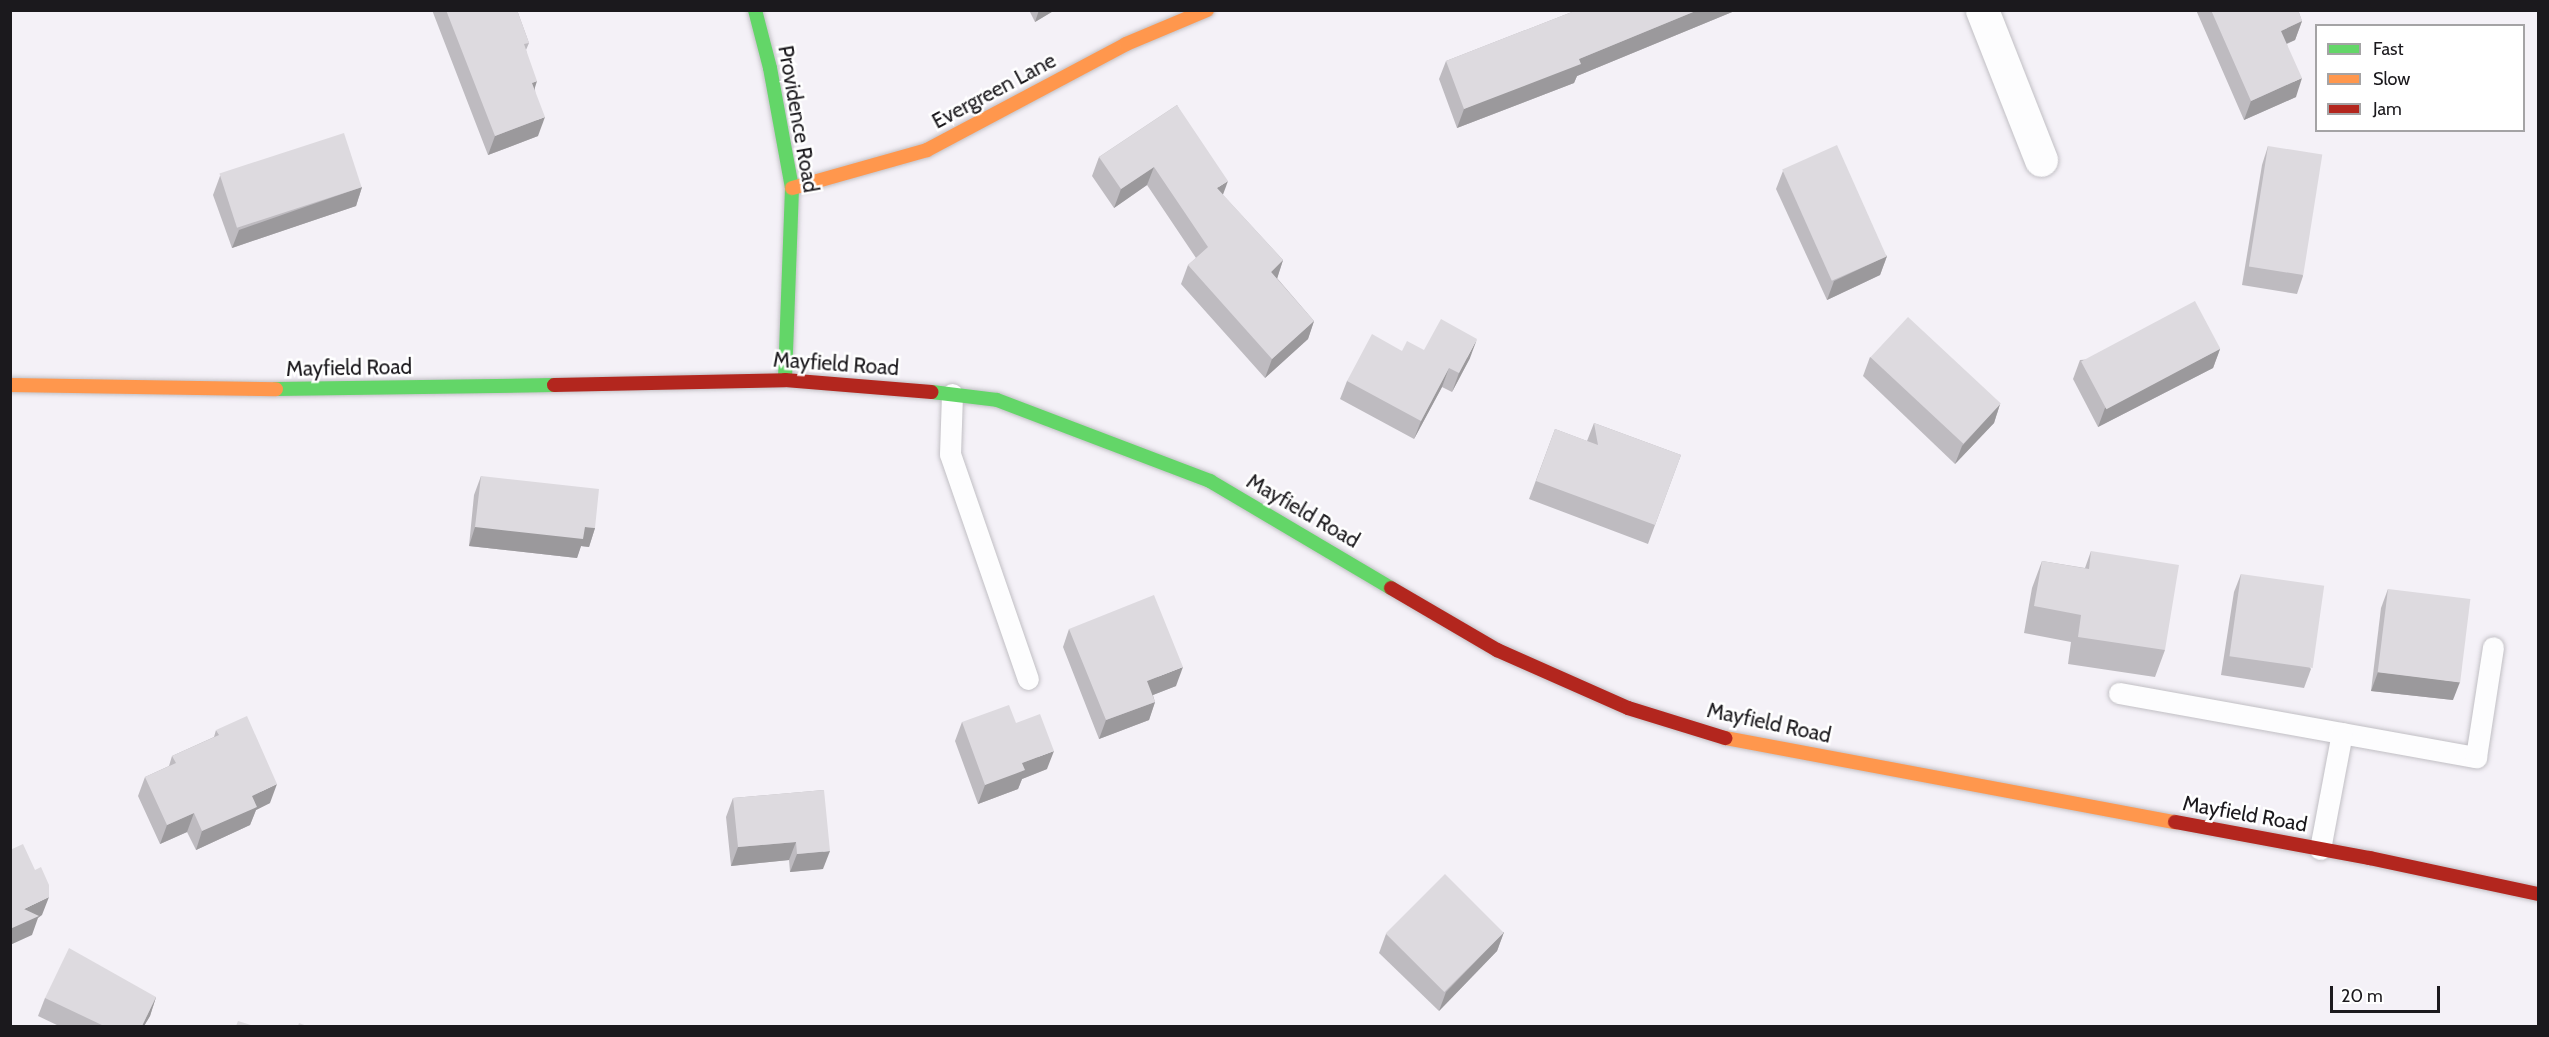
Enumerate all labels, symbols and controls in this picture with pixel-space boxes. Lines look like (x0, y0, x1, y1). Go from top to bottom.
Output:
legend (2315, 24, 2525, 132)
text: Fast (2373, 38, 2404, 60)
street label: Providence Road (773, 43, 823, 195)
street label: Evergreen Lane (928, 48, 1060, 134)
text: Slow (2373, 68, 2410, 90)
text: Jam (2373, 98, 2402, 120)
street label: Mayfield Road (772, 347, 900, 381)
street label: Mayfield Road (286, 354, 412, 382)
street label: Mayfield Road (1242, 469, 1364, 553)
street label: Mayfield Road (1705, 698, 1833, 748)
street label: Mayfield Road (2181, 791, 2309, 837)
scale bar (2333, 974, 2442, 1012)
text: 20 m (2341, 985, 2383, 1007)

